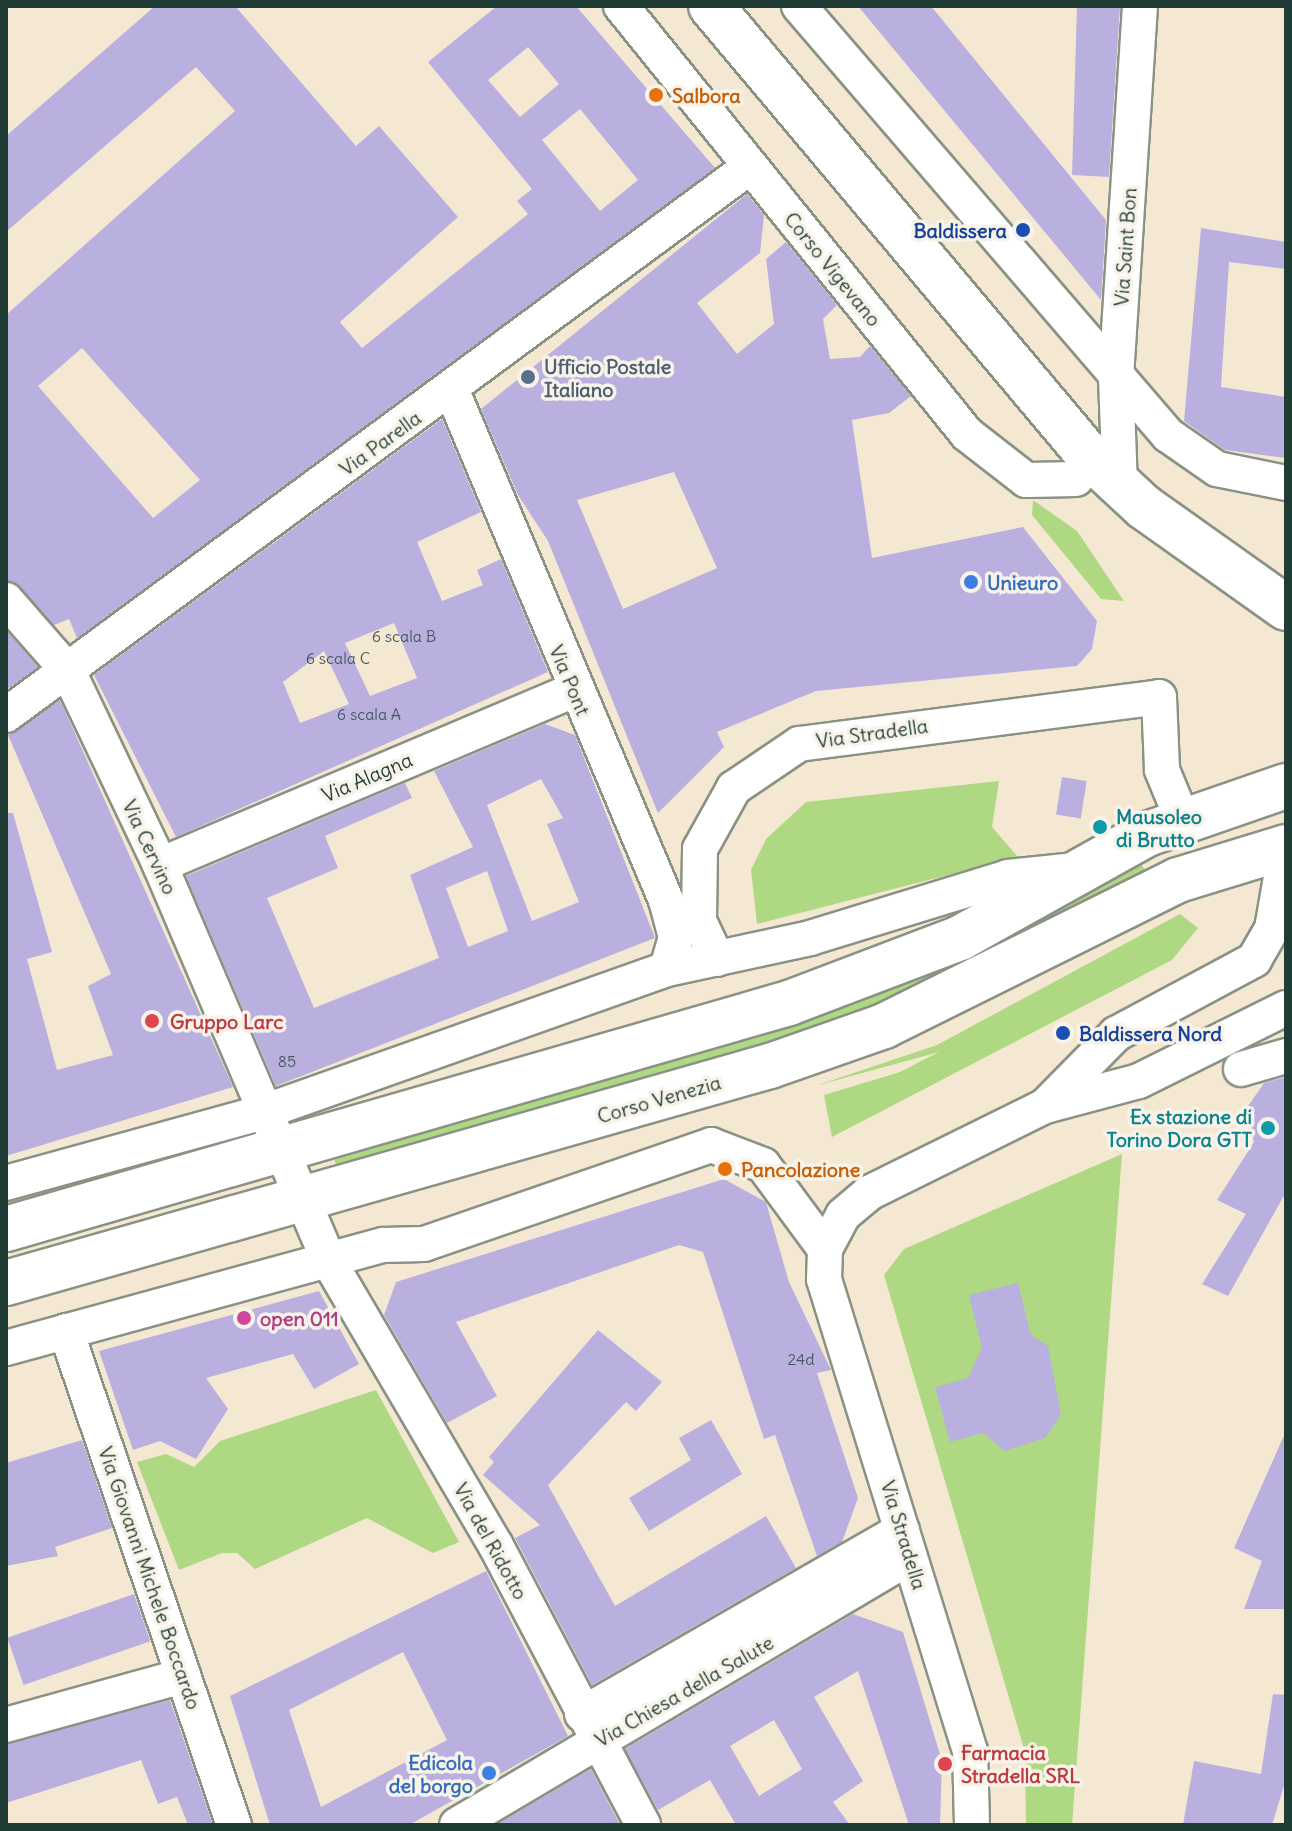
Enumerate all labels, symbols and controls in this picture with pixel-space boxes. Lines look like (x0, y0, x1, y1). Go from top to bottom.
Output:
place label: Salbora (672, 83, 741, 107)
marker: Salbora (647, 86, 665, 104)
street label: Via Saint Bon (1109, 187, 1141, 307)
street label: Corso Vigevano (780, 207, 886, 331)
place label: Baldissera (913, 218, 1007, 242)
marker: Baldissera (1014, 221, 1032, 239)
place label: Ufficio Postale Italiano (544, 354, 671, 401)
marker: Ufficio Postale Italiano (519, 368, 537, 386)
street label: Via Parella (335, 405, 425, 481)
place label: Unieuro (987, 570, 1058, 594)
marker: Unieuro (962, 573, 980, 591)
house number: 6 scala B (372, 626, 436, 646)
street label: Via Pont (544, 641, 596, 719)
house number: 6 scala C (306, 648, 370, 668)
house number: 6 scala A (337, 704, 401, 724)
street label: Via Stradella (814, 713, 930, 753)
street label: Via Alagna (318, 747, 416, 807)
street label: Via Cervino (118, 796, 182, 898)
place label: Mausoleo di Brutto (1116, 804, 1202, 851)
marker: Mausoleo di Brutto (1091, 818, 1109, 836)
place label: Gruppo Larc (170, 1009, 283, 1033)
marker: Gruppo Larc (141, 1010, 163, 1032)
place label: Baldissera Nord (1079, 1021, 1222, 1045)
marker: Baldissera Nord (1054, 1024, 1072, 1042)
house number: 85 (278, 1051, 296, 1071)
street label: Corso Venezia (594, 1070, 724, 1128)
place label: Ex stazione di Torino Dora GTT (1106, 1104, 1252, 1151)
marker: Ex stazione di Torino Dora GTT (1259, 1119, 1277, 1137)
place label: Pancolazione (741, 1157, 860, 1181)
marker: Pancolazione (716, 1160, 734, 1178)
place label: open 011 (260, 1306, 339, 1330)
marker: open 011 (235, 1309, 253, 1327)
house number: 24d (787, 1349, 815, 1369)
street label: Via Giovanni Michele Boccardo (94, 1443, 206, 1713)
street label: Via del Ridotto (449, 1478, 533, 1604)
street label: Via Stradella (876, 1478, 932, 1592)
street label: Via Chiesa della Salute (591, 1630, 777, 1752)
place label: Farmacia Stradella SRL (961, 1740, 1080, 1787)
place label: Edicola del borgo (389, 1750, 473, 1797)
marker: Farmacia Stradella SRL (936, 1755, 954, 1773)
marker: Edicola del borgo (480, 1764, 498, 1782)

